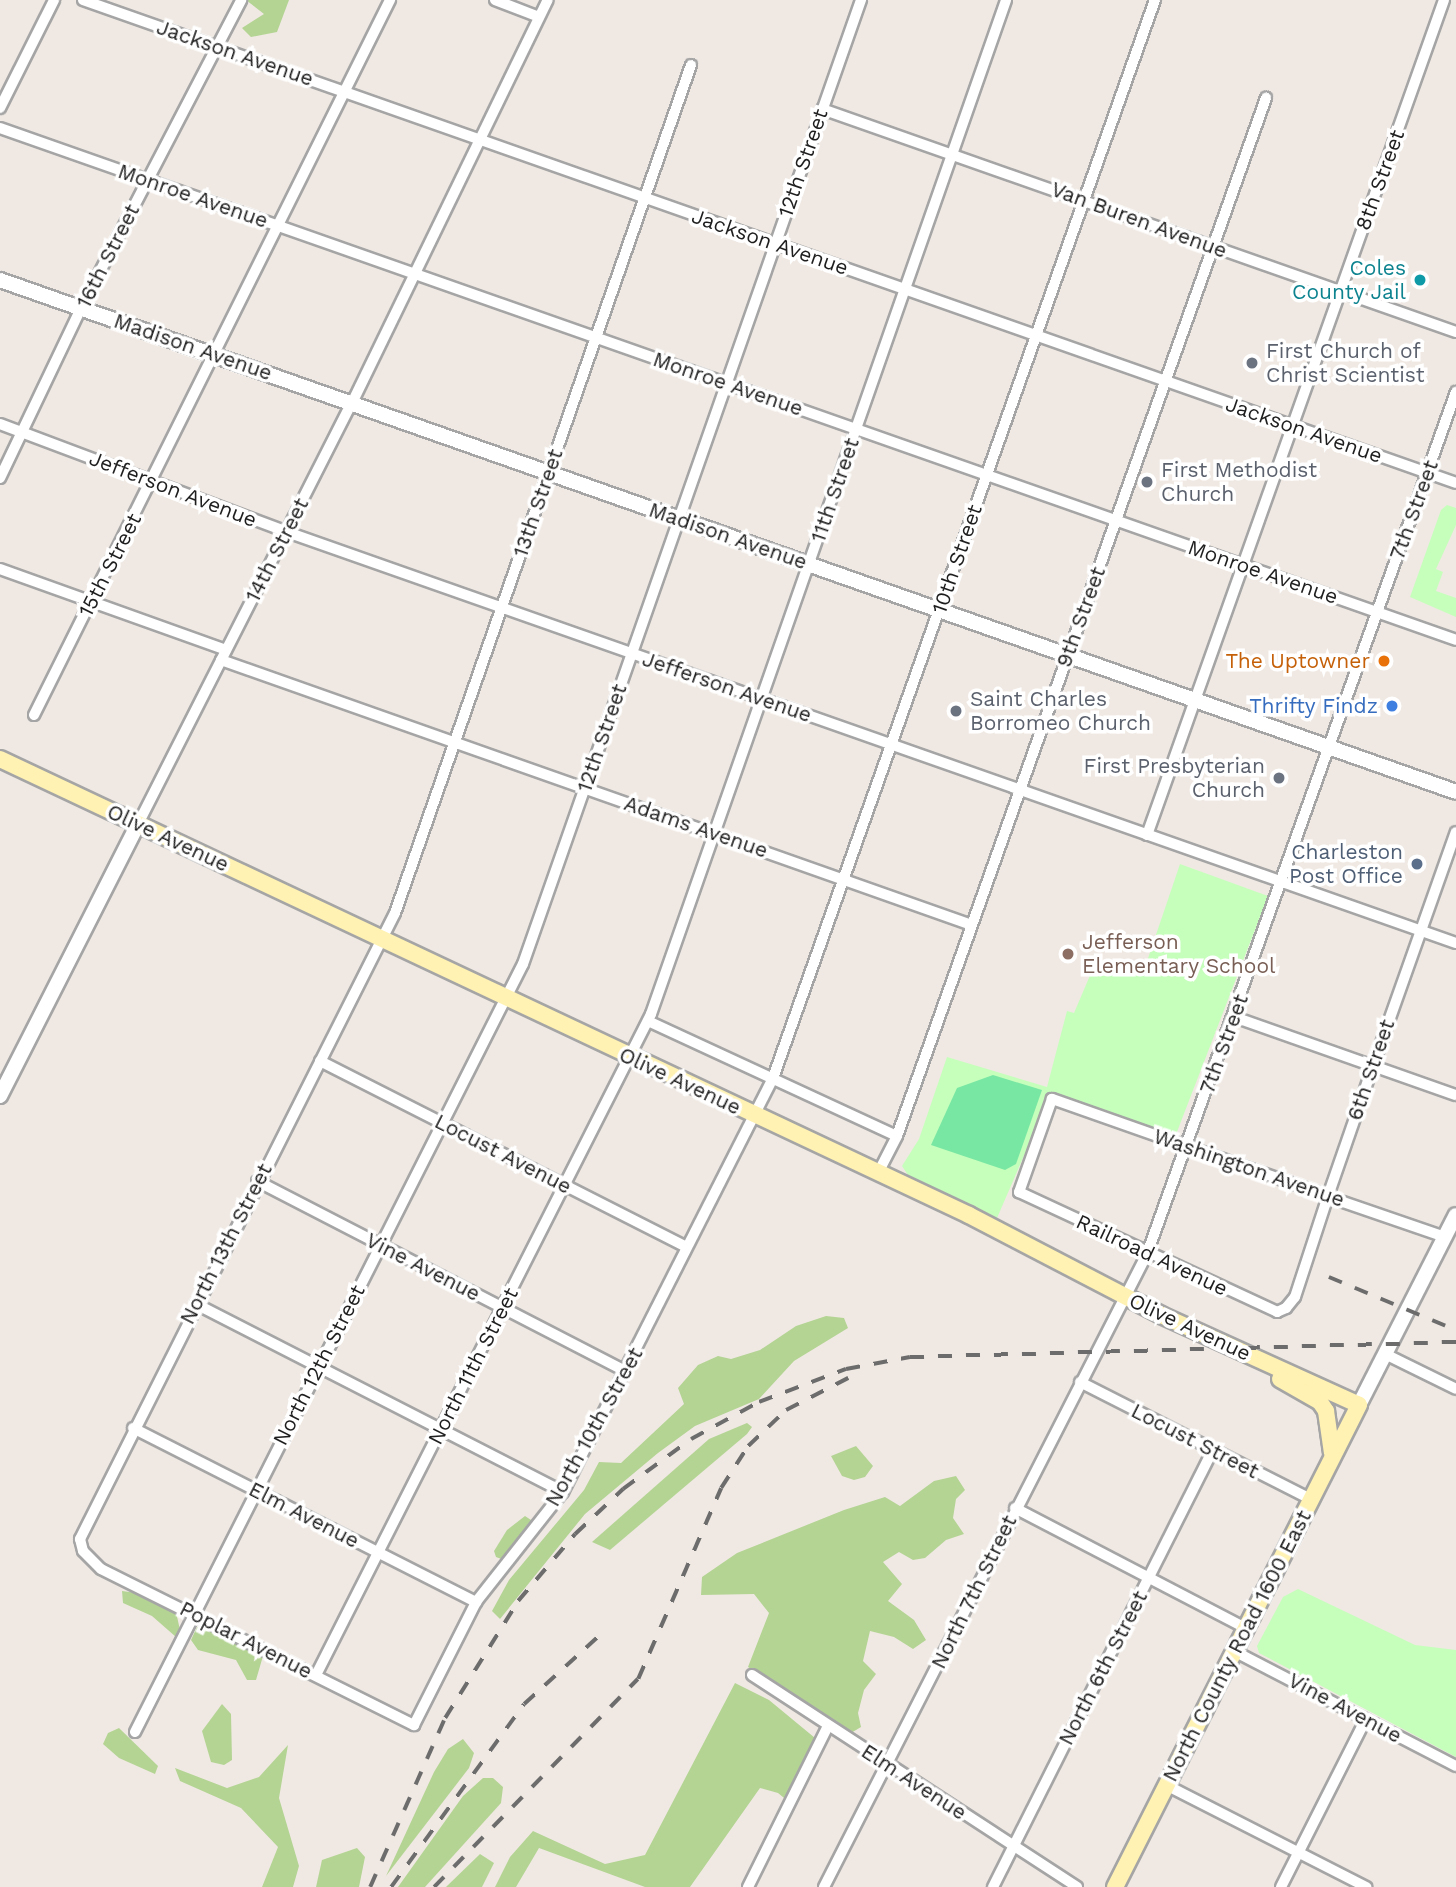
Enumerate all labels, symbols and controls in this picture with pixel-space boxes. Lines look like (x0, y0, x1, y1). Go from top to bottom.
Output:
street label: Jackson Avenue (153, 14, 317, 92)
street label: 12th Street (773, 106, 833, 220)
street label: 8th Street (1350, 126, 1410, 234)
street label: Monroe Avenue (114, 158, 272, 234)
street label: Van Buren Avenue (1047, 176, 1231, 264)
street label: 16th Street (71, 200, 145, 312)
street label: Jackson Avenue (688, 203, 852, 281)
place label: Coles County Jail (1291, 255, 1406, 305)
marker: Coles County Jail (1412, 272, 1428, 288)
street label: Madison Avenue (110, 308, 276, 386)
place label: First Church of Christ Scientist (1266, 338, 1425, 388)
street label: Monroe Avenue (649, 346, 807, 422)
marker: First Church of Christ Scientist (1244, 355, 1260, 371)
street label: Jackson Avenue (1222, 391, 1386, 469)
street label: 11th Street (805, 435, 865, 545)
street label: Jefferson Avenue (85, 445, 261, 533)
street label: 13th Street (508, 446, 568, 560)
place label: First Methodist Church (1161, 457, 1317, 507)
street label: 7th Street (1384, 457, 1444, 563)
marker: First Methodist Church (1139, 474, 1155, 490)
street label: 14th Street (240, 494, 314, 606)
street label: Madison Avenue (645, 497, 811, 575)
street label: 10th Street (927, 501, 987, 617)
street label: 15th Street (73, 509, 147, 621)
street label: Monroe Avenue (1184, 534, 1342, 610)
street label: 9th Street (1051, 563, 1111, 671)
street label: Jefferson Avenue (639, 646, 815, 728)
place label: The Uptowner (1225, 648, 1370, 674)
marker: The Uptowner (1376, 653, 1392, 669)
street label: 12th Street (572, 681, 632, 795)
place label: Saint Charles Borromeo Church (970, 686, 1151, 736)
place label: Thrifty Findz (1249, 693, 1378, 719)
marker: Thrifty Findz (1384, 698, 1400, 714)
marker: Saint Charles Borromeo Church (948, 703, 964, 719)
place label: First Presbyterian Church (1084, 753, 1265, 803)
marker: First Presbyterian Church (1271, 770, 1287, 786)
street label: Adams Avenue (620, 790, 772, 864)
street label: Olive Avenue (103, 799, 233, 877)
place label: Charleston Post Office (1289, 839, 1403, 889)
marker: Charleston Post Office (1409, 856, 1425, 872)
place label: Jefferson Elementary School (1082, 929, 1276, 979)
marker: Jefferson Elementary School (1060, 946, 1076, 962)
street label: 7th Street (1194, 991, 1254, 1097)
street label: 6th Street (1342, 1016, 1400, 1124)
street label: Olive Avenue (615, 1042, 745, 1120)
street label: Locust Avenue (430, 1109, 576, 1199)
street label: Washington Avenue (1150, 1123, 1348, 1213)
street label: North 13th Street (175, 1159, 277, 1329)
street label: Railroad Avenue (1072, 1209, 1232, 1301)
street label: Vine Avenue (361, 1227, 485, 1307)
street label: North 12th Street (268, 1280, 370, 1450)
street label: North 11th Street (422, 1283, 524, 1449)
street label: Olive Avenue (1125, 1288, 1255, 1366)
street label: North 10th Street (540, 1343, 648, 1511)
street label: Locust Street (1127, 1398, 1263, 1484)
street label: Elm Avenue (244, 1476, 364, 1554)
street label: North County Road 1600 East (1157, 1506, 1317, 1786)
street label: North 7th Street (926, 1511, 1022, 1673)
street label: North 6th Street (1053, 1587, 1153, 1749)
street label: Poplar Avenue (175, 1595, 317, 1685)
street label: Vine Avenue (1284, 1667, 1406, 1749)
street label: Elm Avenue (856, 1738, 972, 1826)

